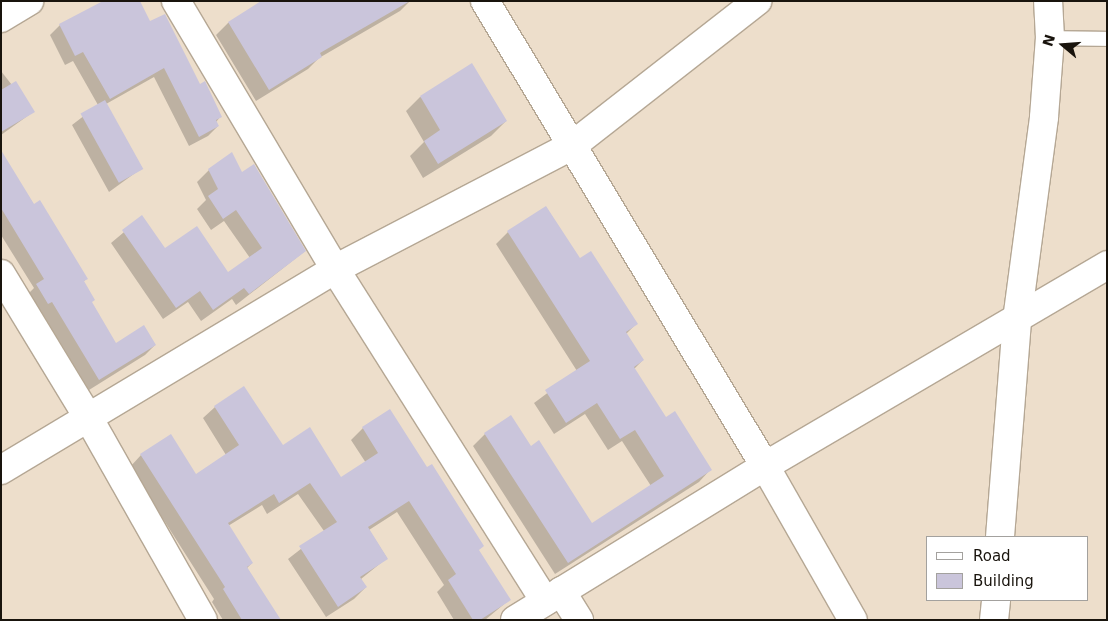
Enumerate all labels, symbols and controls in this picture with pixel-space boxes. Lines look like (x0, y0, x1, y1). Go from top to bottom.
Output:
north arrow (1038, 20, 1088, 70)
text: N (1039, 32, 1058, 48)
legend (926, 536, 1088, 601)
text: Road (973, 547, 1011, 565)
text: Building (973, 572, 1034, 590)

